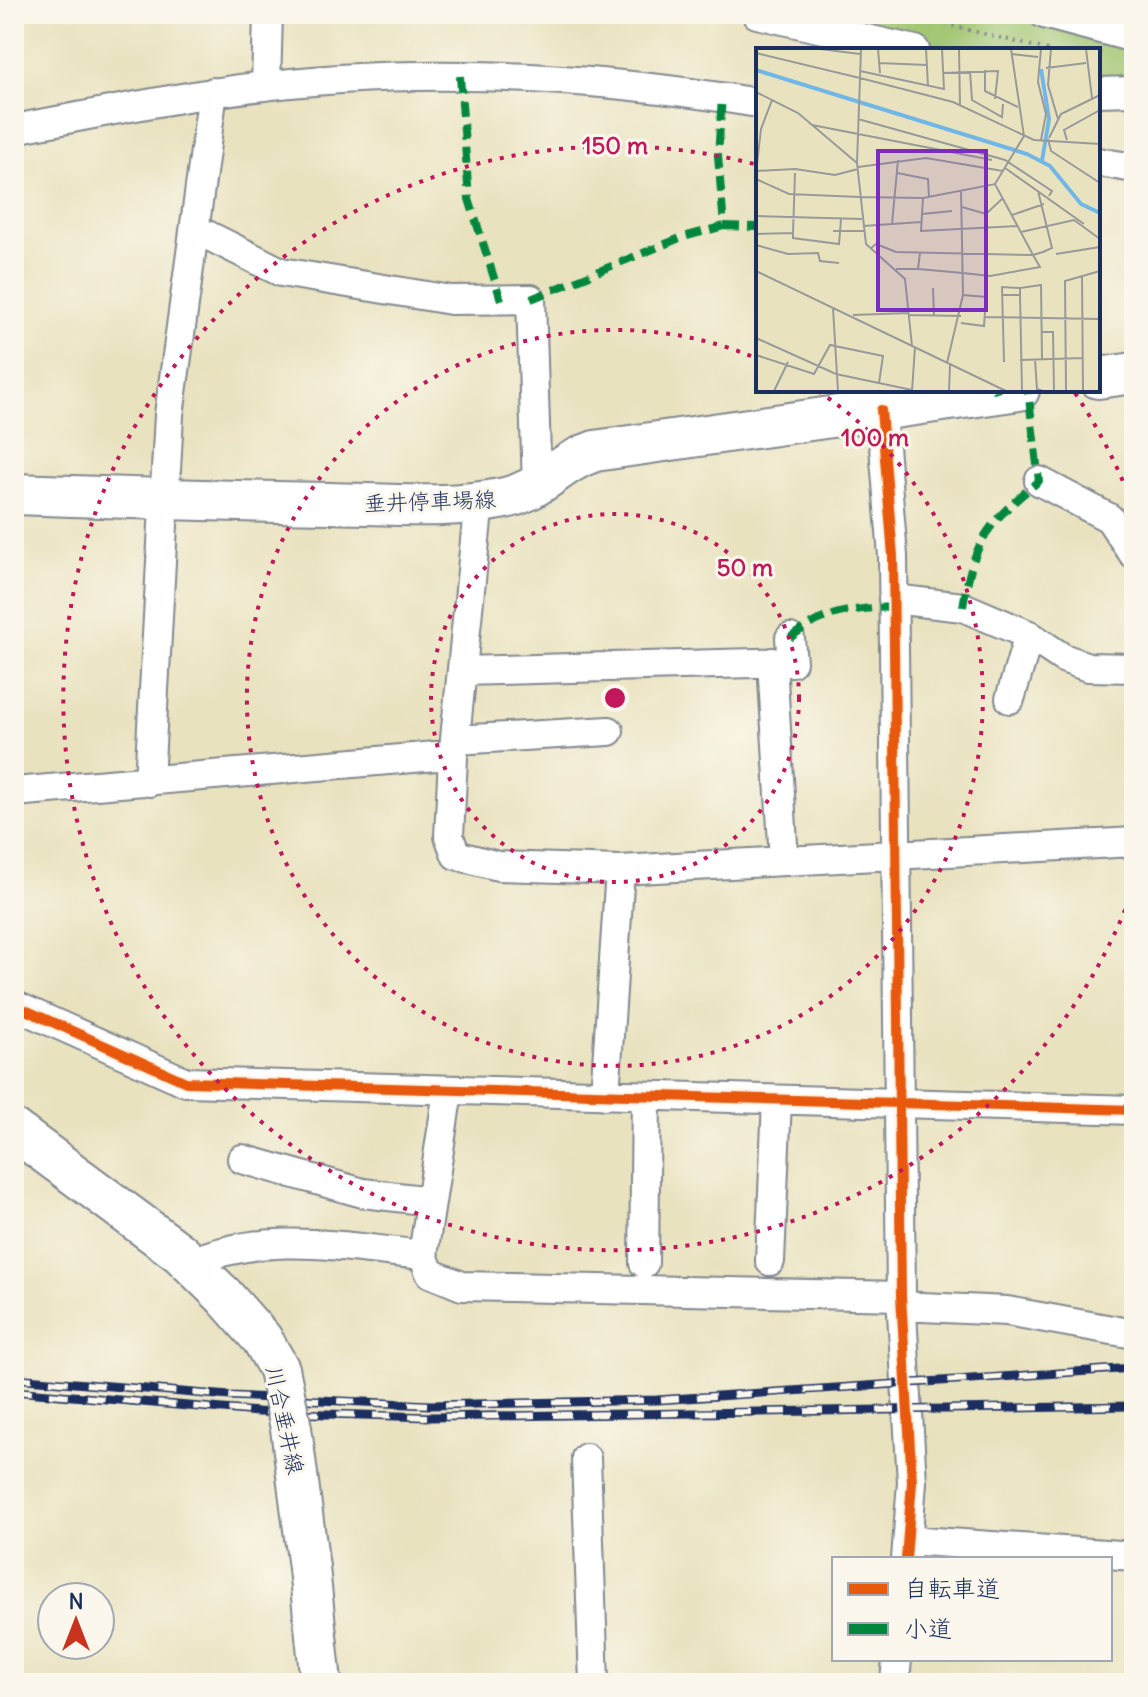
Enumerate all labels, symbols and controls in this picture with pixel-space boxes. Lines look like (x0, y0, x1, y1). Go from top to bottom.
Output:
inset map (756, 48, 1100, 392)
text: 150 m (582, 130, 648, 160)
text: 100 m (841, 422, 909, 452)
street label: 垂井停車場線 (364, 485, 496, 517)
text: 50 m (717, 552, 773, 582)
centre of rings (601, 684, 629, 712)
street label: 川合垂井線 (260, 1363, 310, 1477)
legend (832, 1557, 1112, 1661)
text: 自転車道 (904, 1573, 1000, 1603)
north arrow (36, 1581, 116, 1661)
text: N (68, 1587, 84, 1615)
text: 小道 (904, 1613, 952, 1643)

